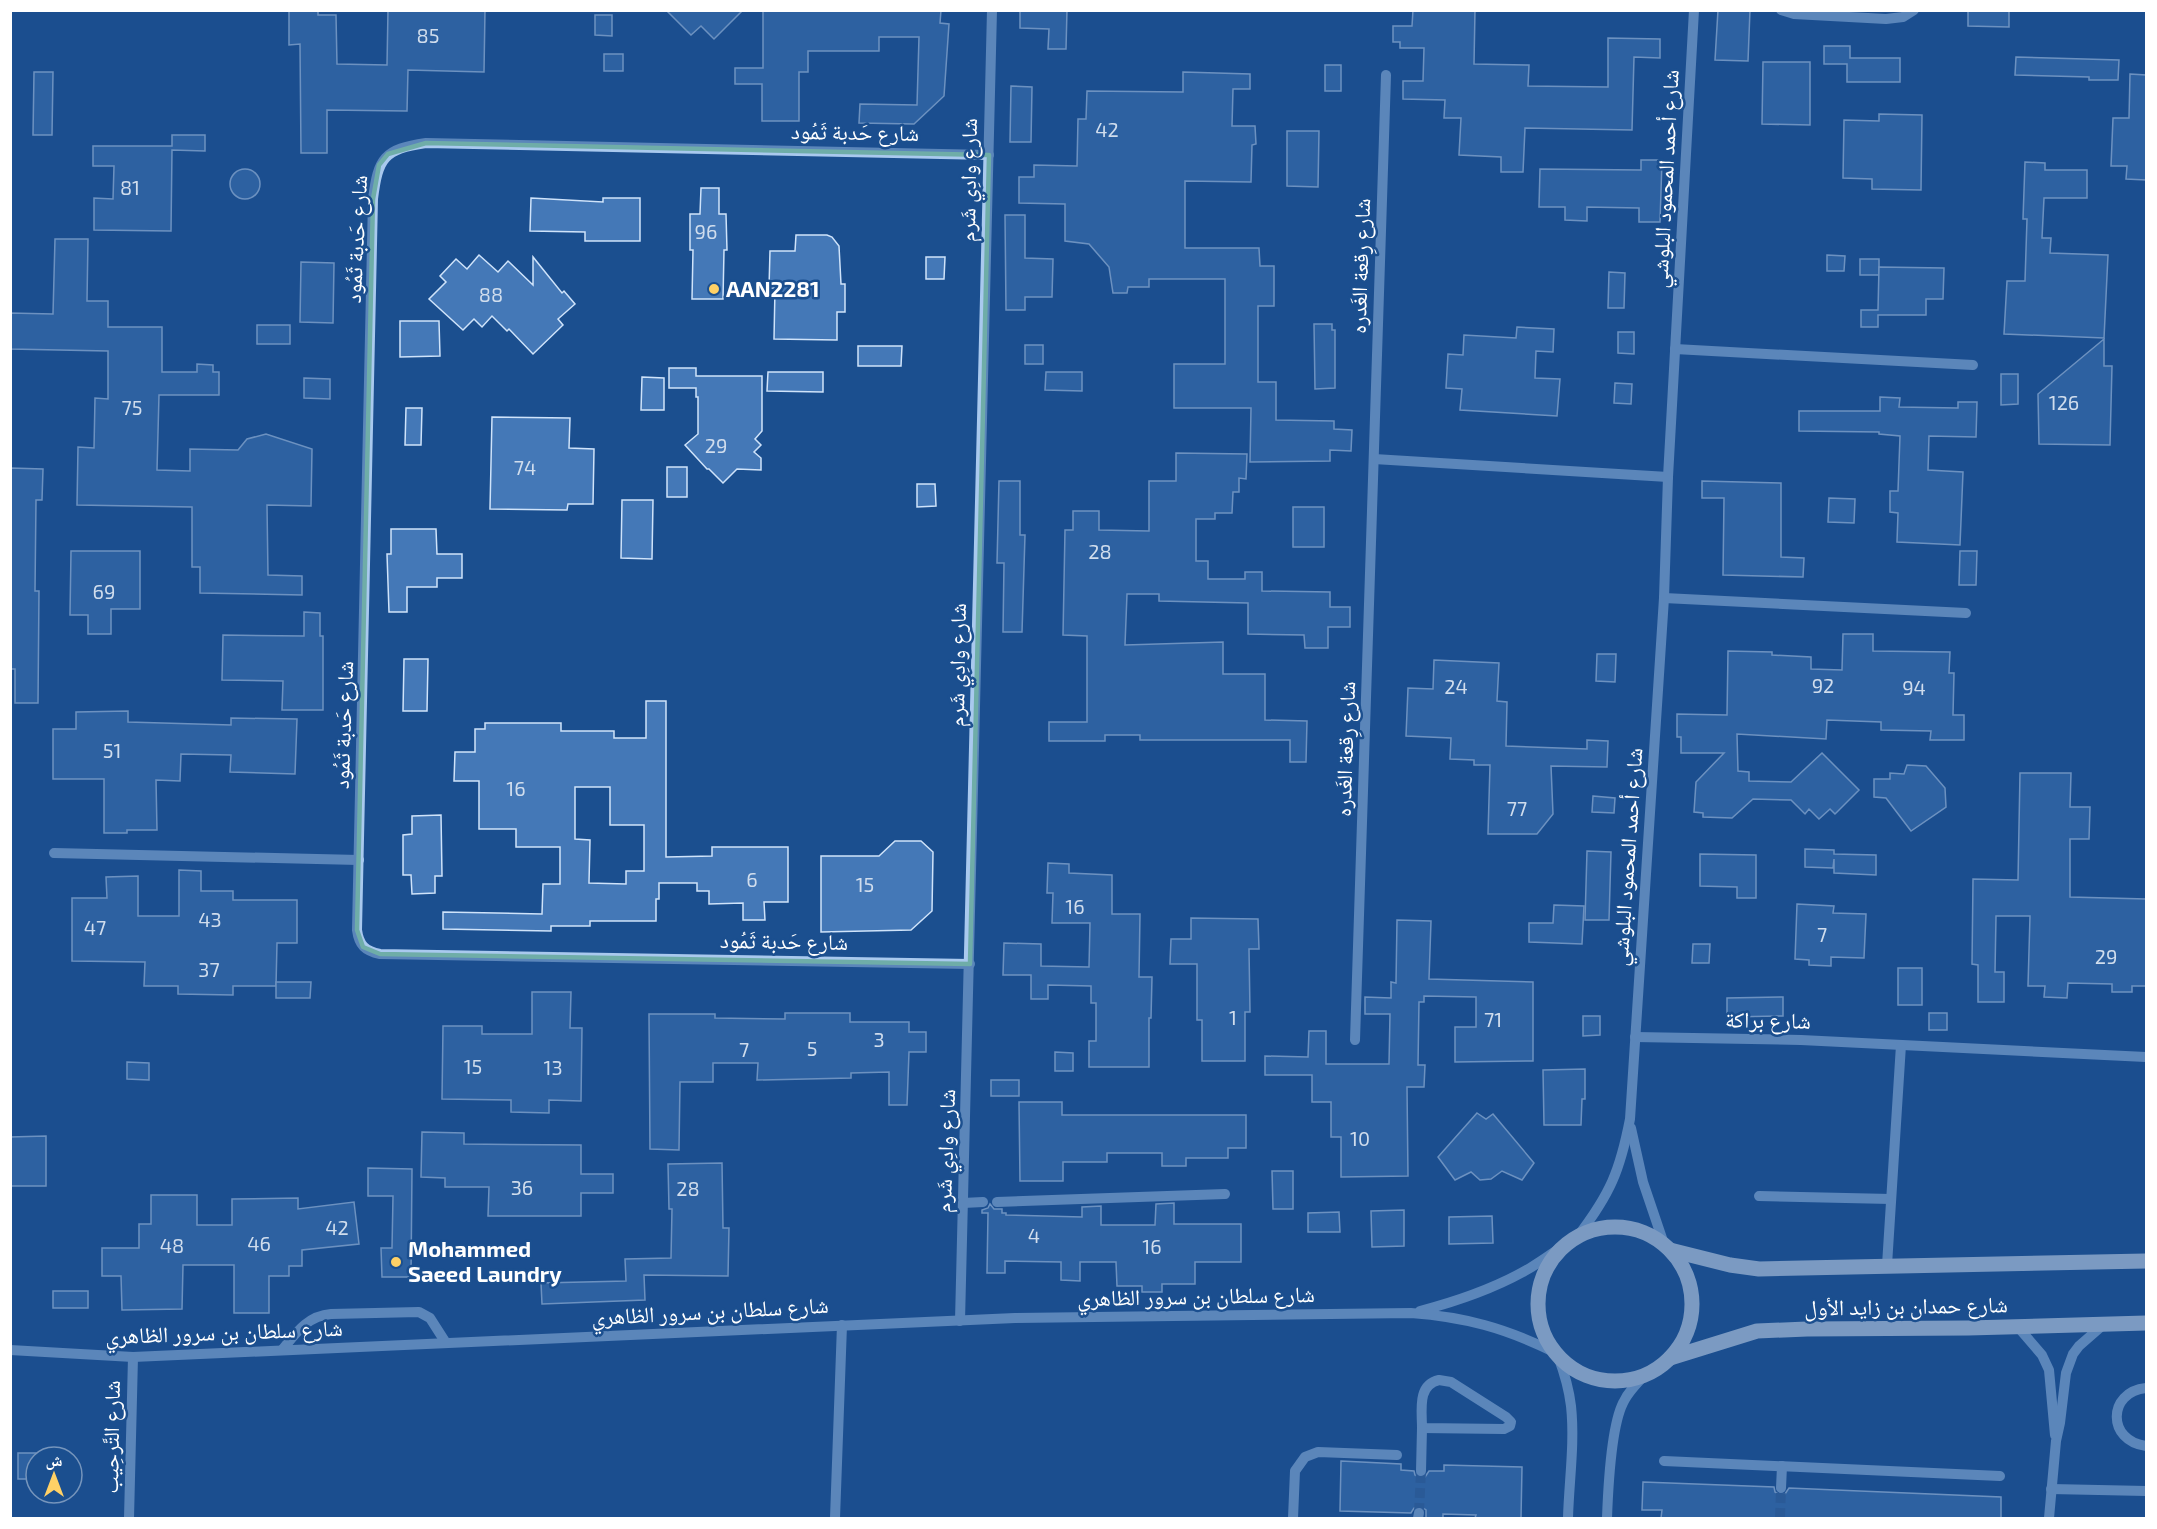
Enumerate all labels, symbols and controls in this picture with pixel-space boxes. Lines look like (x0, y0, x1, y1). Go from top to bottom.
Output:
house number: 85 (417, 23, 439, 47)
street label: شارع أحمد المحمود البلوشي (1645, 69, 1688, 289)
street label: شارع حَدبة ثَمُود (791, 117, 919, 147)
house number: 42 (1095, 117, 1119, 141)
street label: شارع وادِي شَرم (953, 118, 987, 242)
street label: شارع حَدبة ثَمُود (339, 174, 373, 304)
house number: 81 (120, 175, 140, 199)
street label: شارع رِقعة الغَدره (1344, 198, 1379, 334)
house number: 96 (695, 219, 717, 243)
place label: AAN2281 (726, 275, 819, 301)
house number: 88 (479, 282, 503, 306)
marker: AAN2281 (707, 282, 721, 296)
house number: 126 (2049, 390, 2079, 414)
house number: 75 (122, 395, 142, 419)
house number: 29 (705, 433, 727, 457)
house number: 74 (514, 455, 536, 479)
house number: 28 (1088, 539, 1112, 563)
house number: 69 (93, 579, 115, 603)
street label: شارع وادِي شَرم (942, 603, 976, 727)
street label: شارع حَدبة ثَمُود (327, 661, 359, 789)
house number: 92 (1812, 673, 1834, 697)
house number: 24 (1444, 674, 1468, 698)
house number: 94 (1902, 675, 1926, 699)
street label: شارع رِقعة الغَدره (1329, 681, 1364, 817)
house number: 51 (103, 738, 121, 762)
street label: شارع أحمد المحمود البلوشي (1605, 747, 1652, 967)
house number: 16 (506, 776, 526, 800)
house number: 77 (1507, 796, 1527, 820)
house number: 6 (746, 867, 758, 891)
house number: 15 (856, 872, 874, 896)
house number: 16 (1065, 894, 1085, 918)
house number: 43 (198, 907, 222, 931)
house number: 47 (84, 915, 106, 939)
house number: 7 (1817, 922, 1827, 946)
street label: شارع حَدبة ثَمُود (720, 926, 848, 956)
house number: 29 (2095, 944, 2117, 968)
house number: 37 (198, 957, 220, 981)
house number: 1 (1229, 1005, 1237, 1029)
street label: شارع براكة (1725, 1005, 1811, 1035)
house number: 71 (1484, 1007, 1502, 1031)
house number: 3 (873, 1027, 885, 1051)
house number: 5 (807, 1036, 817, 1060)
house number: 7 (739, 1037, 749, 1061)
house number: 15 (464, 1054, 482, 1078)
house number: 13 (543, 1055, 563, 1079)
street label: شارع وادِي شَرم (929, 1089, 965, 1214)
house number: 10 (1350, 1126, 1370, 1150)
house number: 36 (511, 1175, 533, 1199)
house number: 28 (676, 1176, 700, 1200)
house number: 42 (325, 1215, 349, 1239)
house number: 4 (1028, 1223, 1040, 1247)
house number: 46 (247, 1231, 271, 1255)
house number: 48 (160, 1233, 184, 1257)
house number: 16 (1142, 1234, 1162, 1258)
place label: Mohammed Saeed Laundry (408, 1235, 562, 1287)
marker: Mohammed Saeed Laundry (389, 1255, 403, 1269)
street label: شارع سلطان بن سرور الظاهري (1077, 1280, 1315, 1316)
street label: شارع حمدان بن زايد الأول (1804, 1290, 2008, 1322)
street label: شارع سلطان بن سرور الظاهري (591, 1291, 830, 1335)
street label: شارع سلطان بن سرور الظاهري (105, 1314, 343, 1354)
street label: شارع التَّرحِيب (96, 1380, 126, 1494)
north arrow (24, 1445, 84, 1505)
text: ش (46, 1450, 63, 1470)

